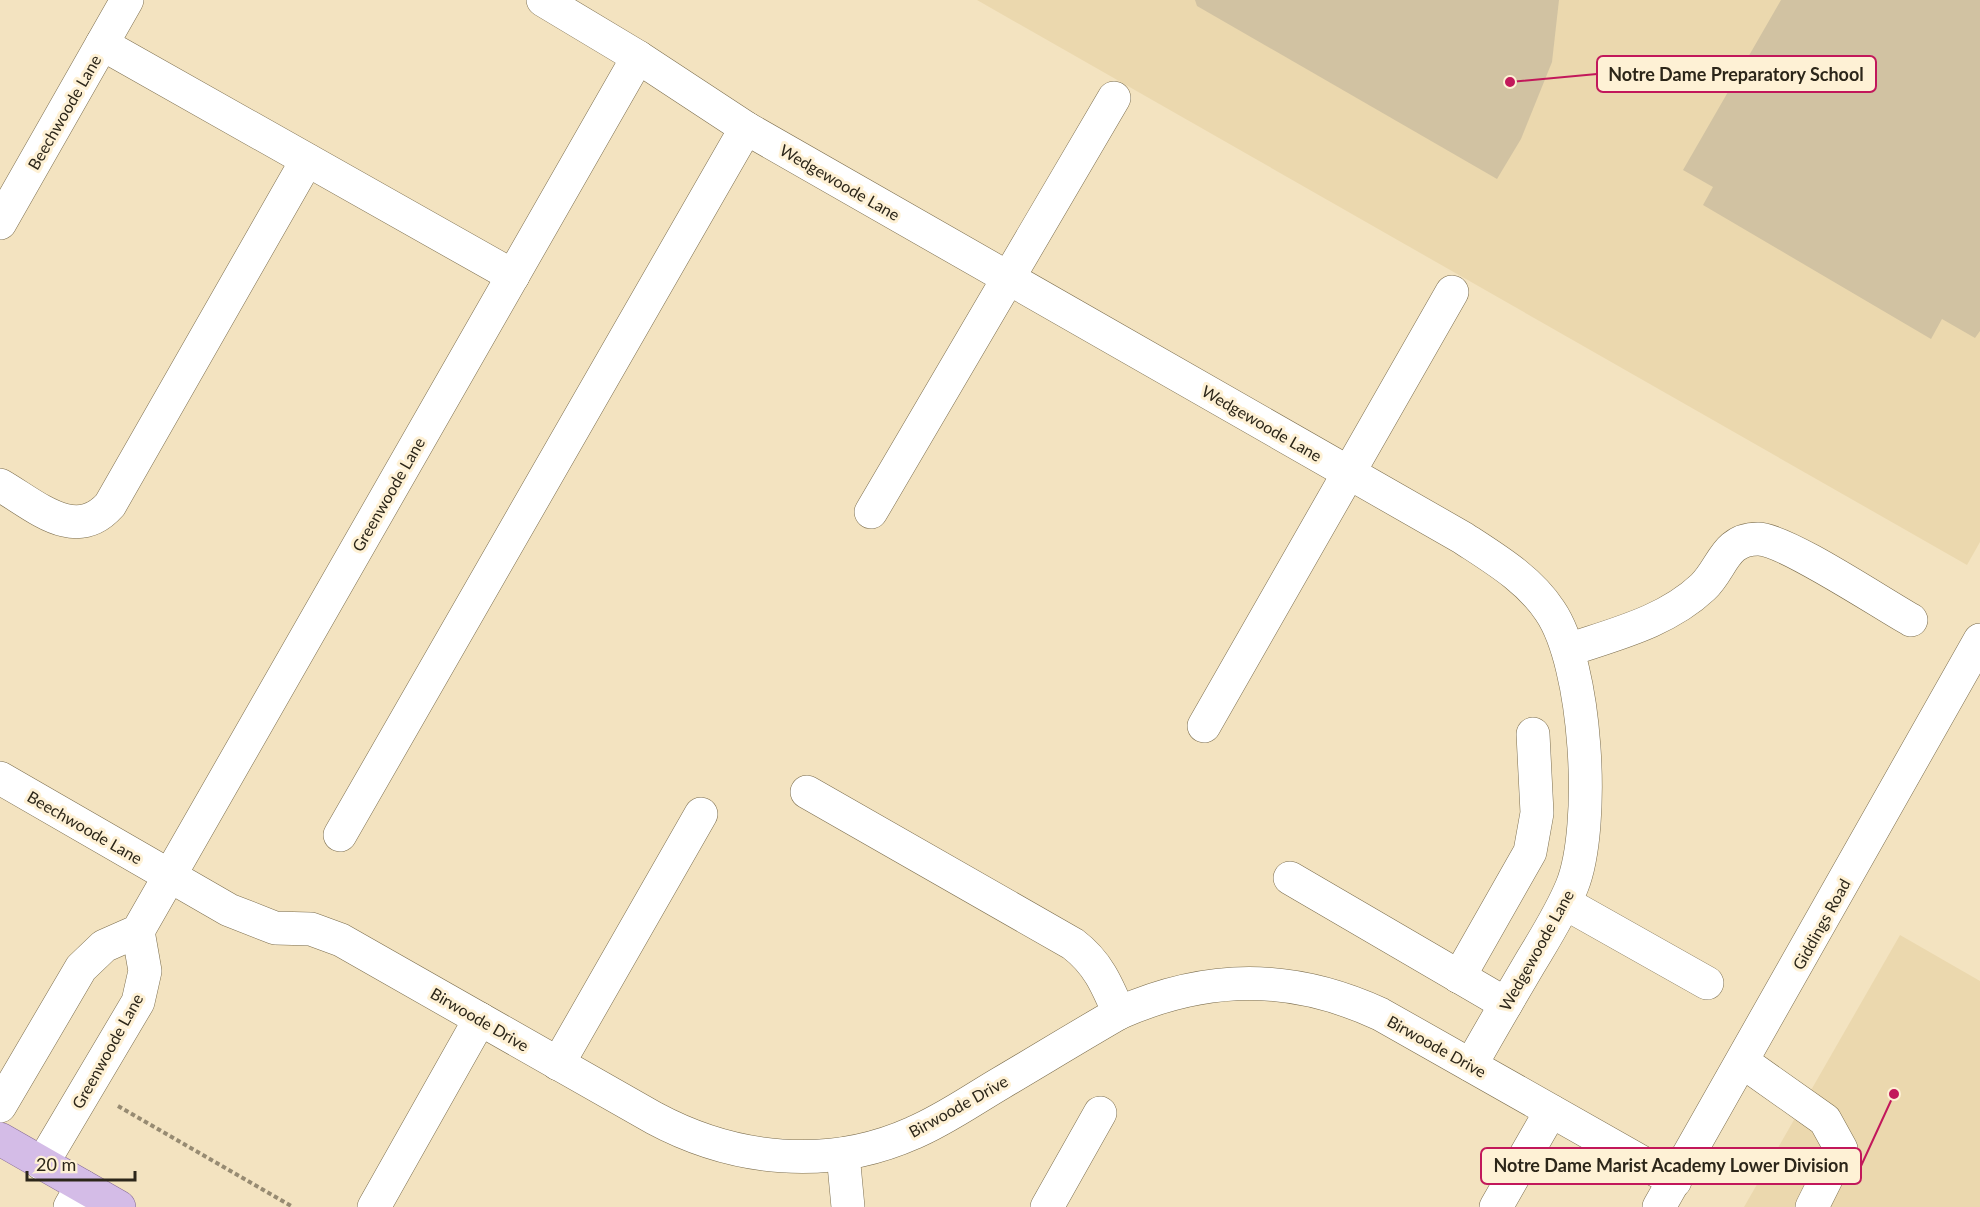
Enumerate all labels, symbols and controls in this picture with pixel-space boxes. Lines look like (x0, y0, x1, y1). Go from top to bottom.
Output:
street label: Beechwoode Lane (23, 51, 105, 173)
callout: Notre Dame Preparatory School (1597, 56, 1876, 92)
text: Notre Dame Preparatory School (1608, 63, 1864, 85)
street label: Wedgewoode Lane (777, 140, 903, 224)
street label: Wedgewoode Lane (1199, 381, 1325, 465)
street label: Greenwoode Lane (348, 434, 428, 554)
street label: Beechwoode Lane (24, 786, 146, 868)
street label: Giddings Road (1788, 875, 1854, 973)
street label: Wedgewoode Lane (1495, 886, 1577, 1014)
street label: Birwoode Drive (428, 983, 532, 1055)
street label: Greenwoode Lane (68, 990, 146, 1112)
street label: Birwoode Drive (1384, 1011, 1490, 1081)
street label: Birwoode Drive (905, 1071, 1011, 1141)
scale bar (27, 1144, 135, 1182)
callout: Notre Dame Marist Academy Lower Division (1481, 1148, 1861, 1184)
text: 20 m (36, 1153, 76, 1175)
text: Notre Dame Marist Academy Lower Division (1493, 1154, 1849, 1176)

